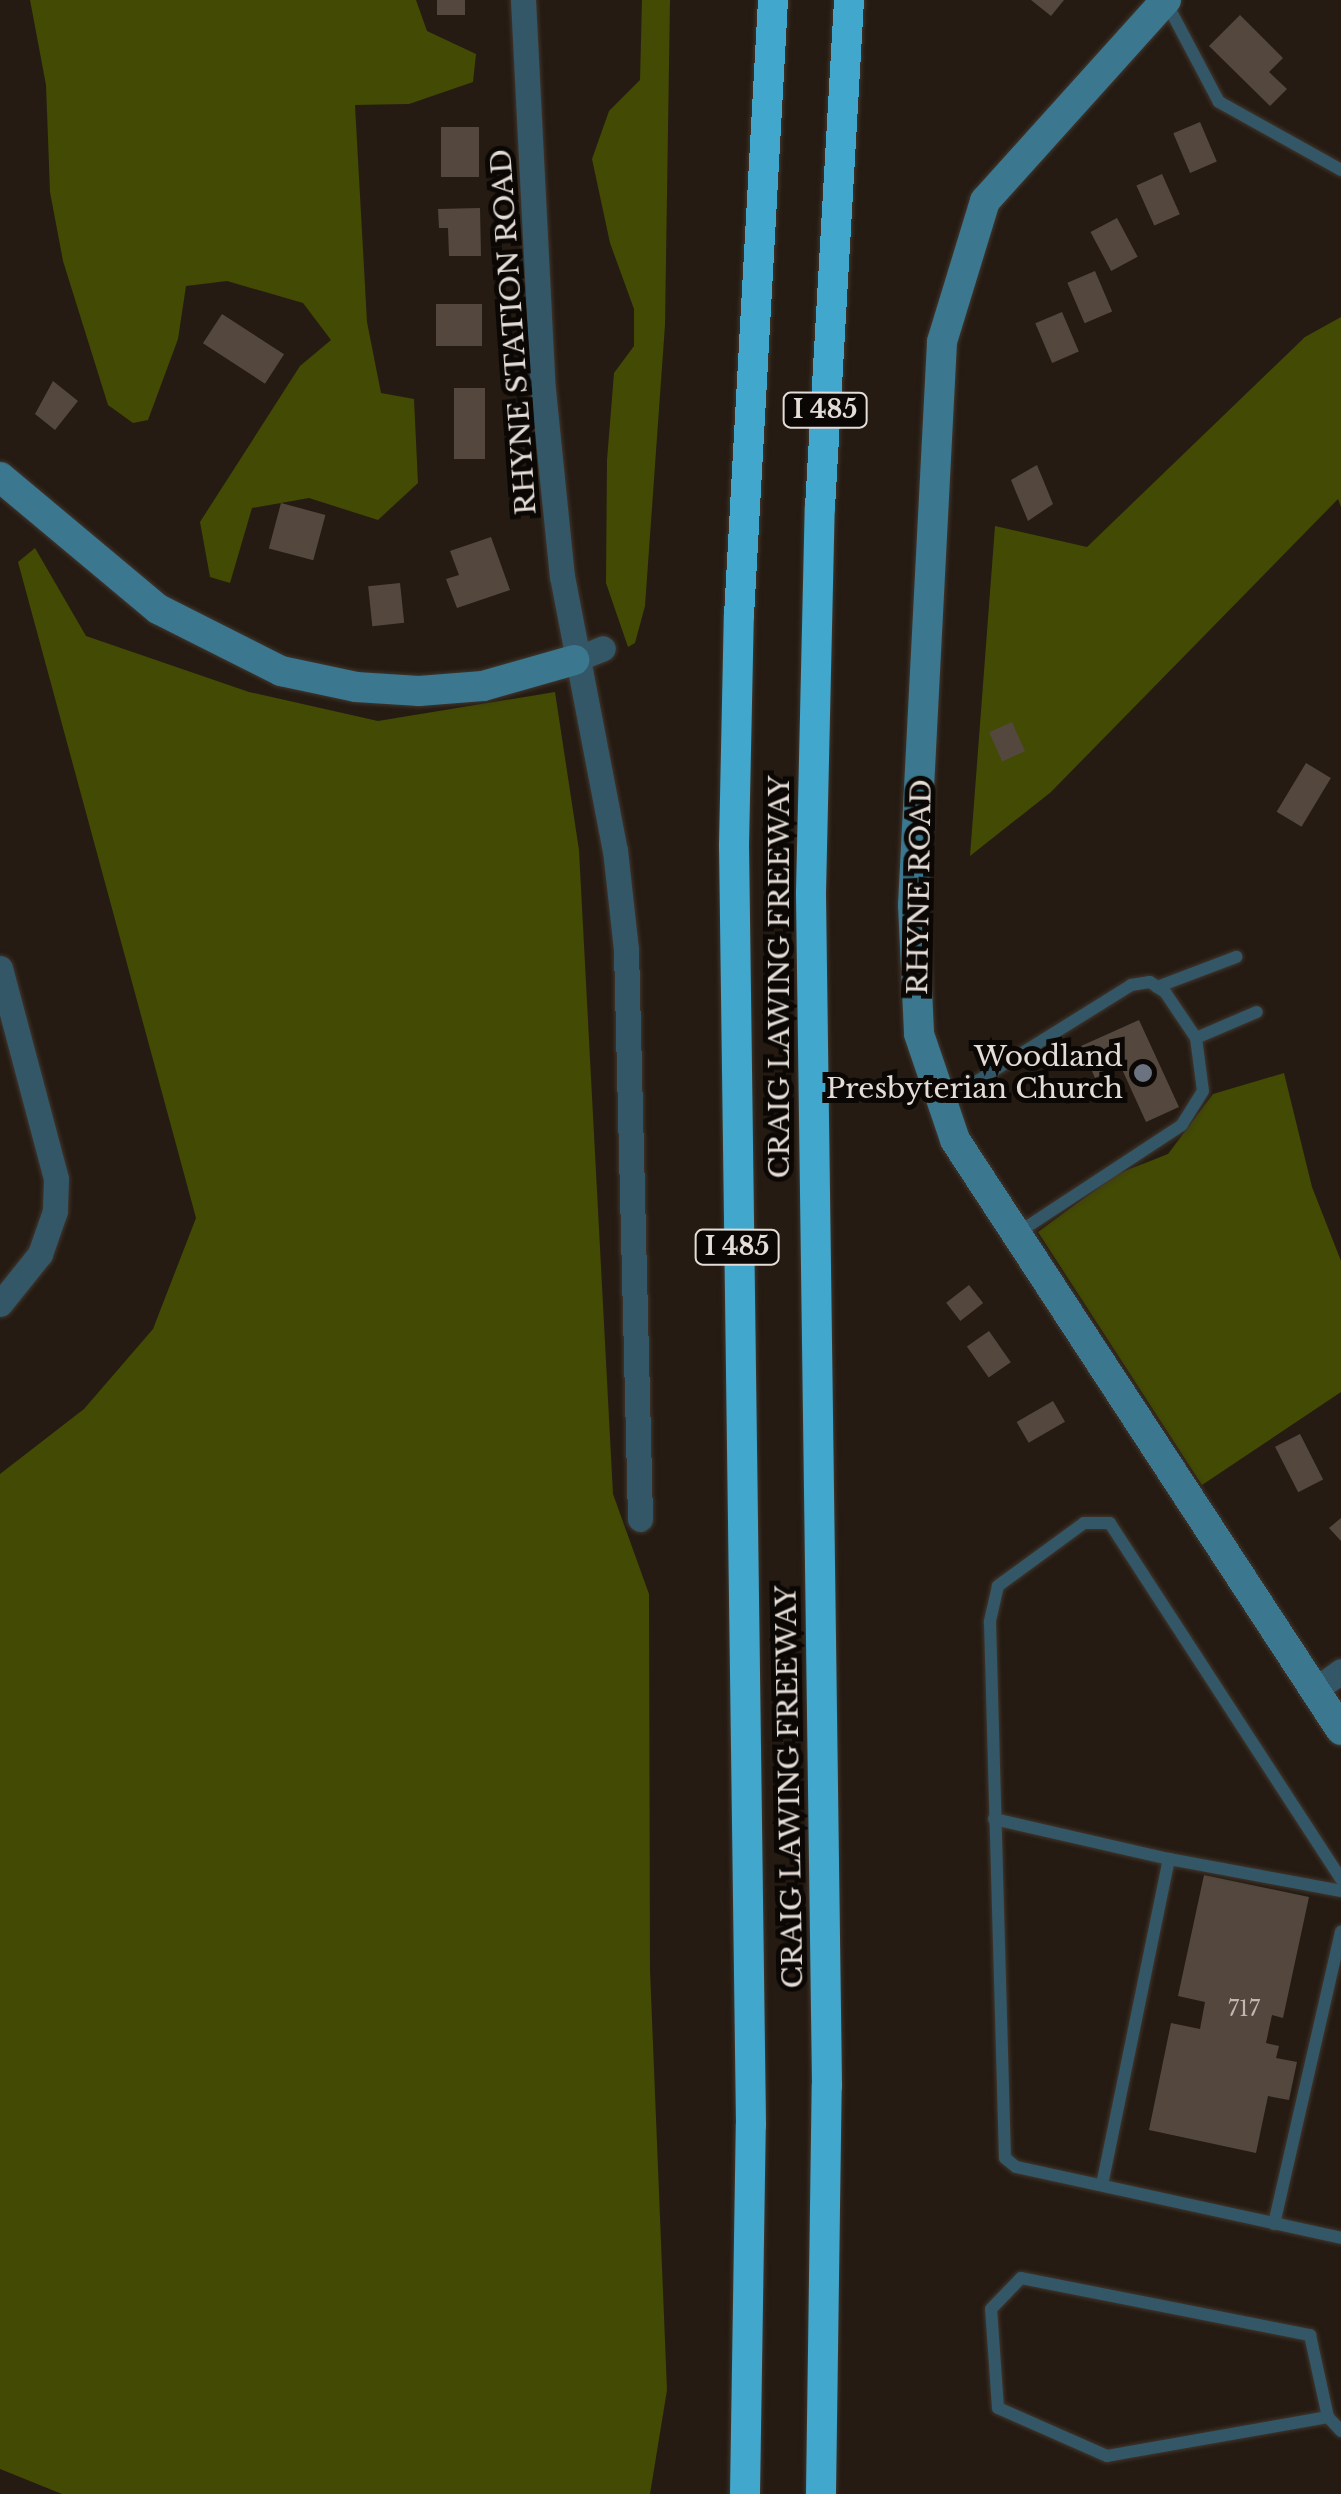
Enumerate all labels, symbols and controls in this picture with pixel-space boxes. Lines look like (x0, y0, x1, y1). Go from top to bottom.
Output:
street label: RHYNE STATION ROAD (484, 148, 544, 516)
road number: I 485 (782, 390, 868, 430)
street label: CRAIG LAWING FREEWAY (763, 775, 797, 1179)
street label: RHYNE ROAD (901, 779, 939, 995)
place label: Woodland Presbyterian Church (826, 1040, 1123, 1106)
marker: Woodland Presbyterian Church (1132, 1062, 1154, 1084)
road number: I 485 (694, 1227, 780, 1267)
street label: CRAIG LAWING FREEWAY (770, 1585, 810, 1989)
house number: 717 (1228, 1996, 1260, 2022)

